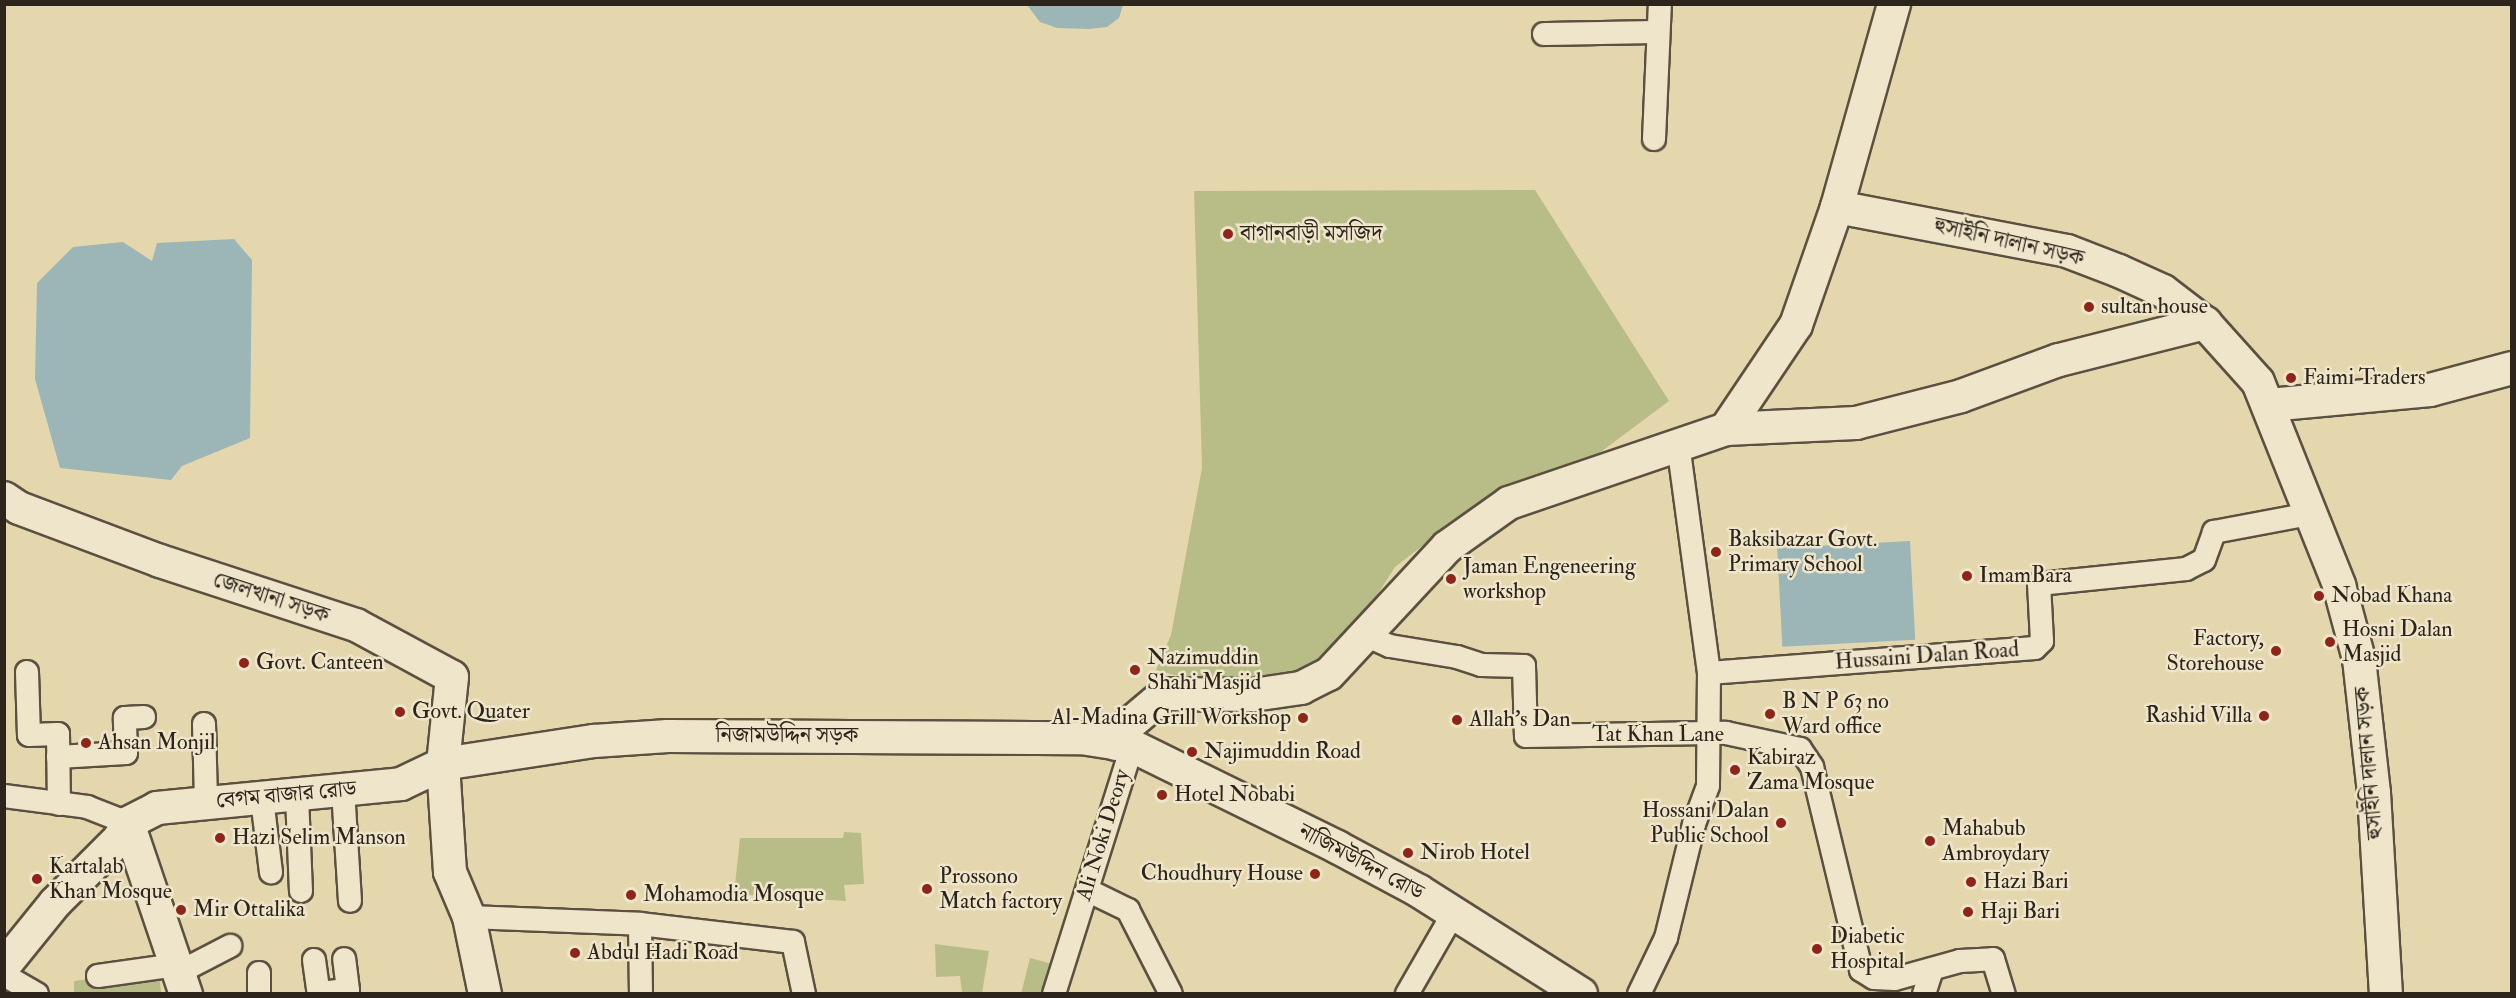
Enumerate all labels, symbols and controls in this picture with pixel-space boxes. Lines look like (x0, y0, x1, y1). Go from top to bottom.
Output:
street label: হুসাইনি দালান সড়ক (1931, 212, 2087, 272)
place label: বাগানবাড়ী মসজিদ (1240, 221, 1382, 247)
marker: বাগানবাড়ী মসজিদ (1221, 227, 1235, 241)
place label: sultan house (2101, 294, 2208, 320)
marker: sultan house (2082, 300, 2096, 314)
place label: Faimi Traders (2303, 365, 2426, 391)
marker: Faimi Traders (2284, 371, 2298, 385)
place label: Baksibazar Govt. Primary School (1728, 526, 1877, 578)
marker: Baksibazar Govt. Primary School (1709, 545, 1723, 559)
place label: Jaman Engeneering workshop (1463, 553, 1636, 604)
place label: ImamBara (1979, 563, 2072, 589)
street label: জেলখানা সড়ক (210, 567, 332, 629)
marker: ImamBara (1960, 569, 1974, 583)
marker: Jaman Engeneering workshop (1444, 572, 1458, 586)
place label: Nobad Khana (2331, 583, 2452, 609)
marker: Nobad Khana (2312, 589, 2326, 603)
place label: Hosni Dalan Masjid (2342, 616, 2453, 668)
place label: Factory, Storehouse (2167, 625, 2264, 676)
marker: Hosni Dalan Masjid (2323, 635, 2337, 649)
street label: Hussaini Dalan Road (1834, 636, 2020, 676)
place label: Nazimuddin Shahi Masjid (1147, 644, 1261, 696)
marker: Factory, Storehouse (2269, 644, 2283, 658)
place label: Govt. Canteen (256, 650, 384, 676)
marker: Govt. Canteen (237, 656, 251, 670)
marker: Nazimuddin Shahi Masjid (1128, 663, 1142, 677)
street label: হুসাইনি দালান সড়ক (2349, 686, 2389, 840)
place label: B N P 63 no Ward office (1782, 688, 1889, 740)
place label: Govt. Quater (412, 699, 530, 725)
place label: Rashid Villa (2145, 703, 2252, 729)
marker: Govt. Quater (393, 705, 407, 719)
place label: Al-Madina Grill Workshop (1052, 705, 1291, 731)
place label: Allah's Dan (1469, 707, 1571, 733)
marker: B N P 63 no Ward office (1763, 707, 1777, 721)
marker: Rashid Villa (2257, 709, 2271, 723)
marker: Al-Madina Grill Workshop (1296, 711, 1310, 725)
marker: Allah's Dan (1450, 713, 1464, 727)
street label: Tat Khan Lane (1592, 722, 1724, 748)
street label: নিজামউদ্দিন সড়ক (716, 723, 858, 749)
place label: Ahsan Monjil (98, 730, 215, 756)
marker: Ahsan Monjil (79, 736, 93, 750)
place label: Najimuddin Road (1204, 739, 1361, 765)
place label: Kabiraz Zama Mosque (1747, 744, 1874, 796)
marker: Najimuddin Road (1185, 745, 1199, 759)
marker: Kabiraz Zama Mosque (1728, 763, 1742, 777)
street label: Ali Noki Deory (1070, 766, 1136, 904)
street label: বেগম বাজার রোড (215, 776, 357, 814)
place label: Hotel Nobabi (1174, 782, 1295, 808)
marker: Hotel Nobabi (1155, 788, 1169, 802)
place label: Hossani Dalan Public School (1642, 797, 1769, 848)
place label: Mahabub Ambroydary (1942, 815, 2049, 866)
marker: Hossani Dalan Public School (1774, 816, 1788, 830)
street label: নাজিমউদ্দিন রোড (1294, 818, 1428, 906)
place label: Hazi Selim Manson (232, 825, 406, 851)
marker: Hazi Selim Manson (213, 831, 227, 845)
marker: Mahabub Ambroydary (1923, 834, 1937, 848)
place label: Nirob Hotel (1420, 840, 1530, 866)
marker: Nirob Hotel (1401, 846, 1415, 860)
place label: Kartalab Khan Mosque (49, 853, 172, 904)
place label: Choudhury House (1141, 861, 1303, 887)
place label: Prossono Match factory (939, 863, 1062, 914)
marker: Choudhury House (1308, 867, 1322, 881)
place label: Hazi Bari (1983, 869, 2069, 895)
marker: Kartalab Khan Mosque (30, 872, 44, 886)
marker: Hazi Bari (1964, 875, 1978, 889)
place label: Mohamodia Mosque (643, 882, 824, 908)
marker: Prossono Match factory (920, 882, 934, 896)
marker: Mohamodia Mosque (624, 888, 638, 902)
place label: Mir Ottalika (193, 897, 305, 923)
place label: Haji Bari (1980, 899, 2060, 925)
marker: Mir Ottalika (174, 903, 188, 917)
marker: Haji Bari (1961, 905, 1975, 919)
place label: Diabetic Hospital (1830, 923, 1905, 974)
place label: Abdul Hadi Road (587, 940, 739, 966)
marker: Diabetic Hospital (1808, 940, 1826, 958)
marker: Abdul Hadi Road (568, 946, 582, 960)

